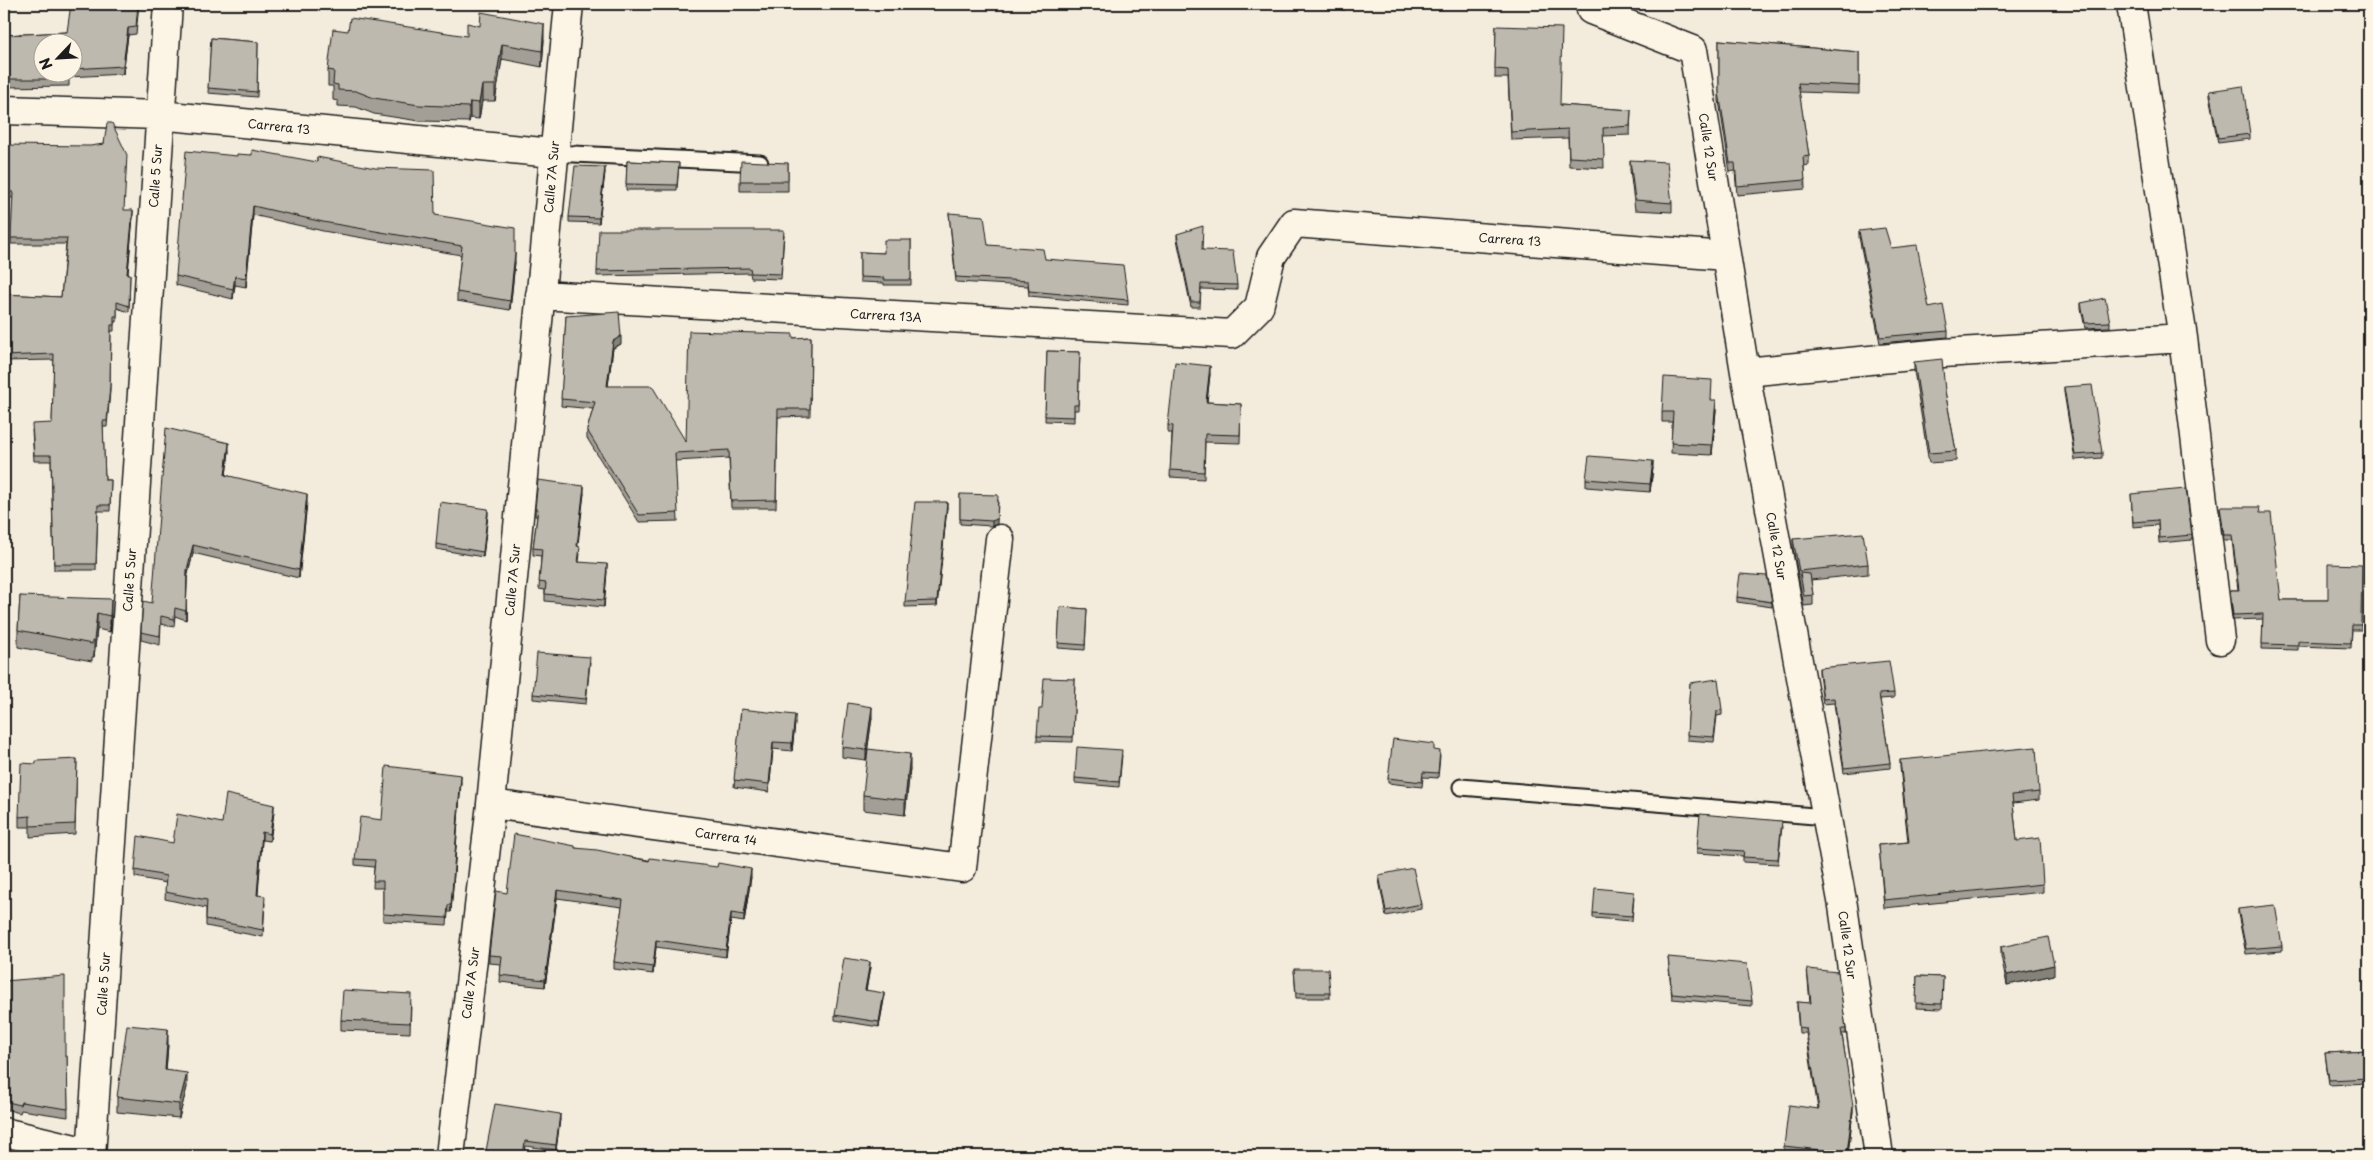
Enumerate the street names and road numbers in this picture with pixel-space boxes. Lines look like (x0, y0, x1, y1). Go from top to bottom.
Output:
street label: Calle 12 Sur (1695, 112, 1723, 183)
street label: Carrera 13 (247, 114, 311, 138)
street label: Calle 7A Sur (539, 140, 563, 214)
street label: Calle 5 Sur (144, 143, 166, 208)
street label: Carrera 13 (1478, 228, 1542, 250)
street label: Carrera 13A (850, 304, 922, 326)
street label: Calle 12 Sur (1762, 511, 1792, 582)
street label: Calle 7A Sur (500, 543, 524, 617)
street label: Calle 5 Sur (118, 547, 140, 612)
street label: Carrera 14 (694, 823, 758, 849)
street label: Calle 12 Sur (1834, 910, 1862, 981)
street label: Calle 7A Sur (457, 945, 483, 1020)
street label: Calle 5 Sur (92, 951, 114, 1016)

